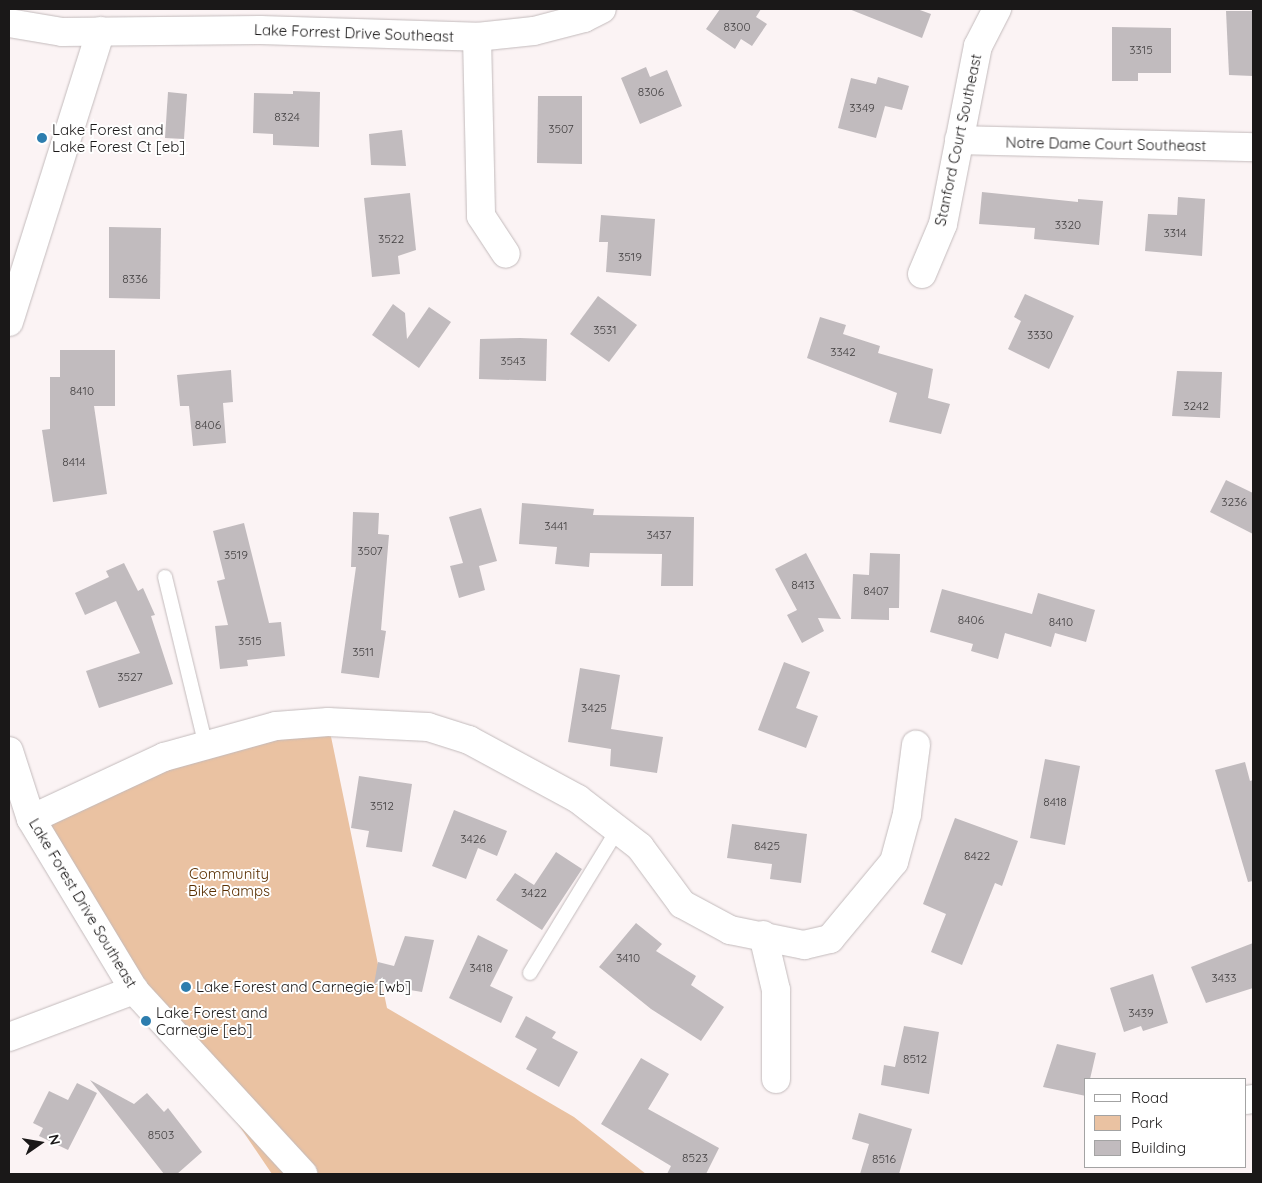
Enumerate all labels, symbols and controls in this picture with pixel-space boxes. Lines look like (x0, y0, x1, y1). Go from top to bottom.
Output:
house number: 8300 (723, 20, 751, 34)
street label: Lake Forrest Drive Southeast (254, 21, 454, 45)
house number: 3315 (1129, 43, 1153, 57)
street label: Stanford Court Southeast (931, 52, 985, 228)
house number: 8306 (638, 85, 664, 99)
house number: 3349 (849, 101, 875, 115)
house number: 8324 (274, 110, 300, 124)
place label: Lake Forest and Lake Forest Ct [eb] (52, 120, 185, 155)
house number: 3507 (548, 122, 574, 136)
marker: Lake Forest and Lake Forest Ct [eb] (36, 132, 48, 144)
street label: Notre Dame Court Southeast (1005, 133, 1207, 155)
house number: 3320 (1055, 218, 1081, 232)
house number: 3314 (1163, 226, 1187, 240)
house number: 3522 (378, 232, 404, 246)
house number: 3519 (618, 250, 642, 264)
house number: 8336 (122, 272, 148, 286)
house number: 3531 (593, 323, 617, 337)
house number: 3330 (1027, 328, 1053, 342)
house number: 3342 (830, 345, 856, 359)
house number: 3543 (500, 354, 526, 368)
house number: 8410 (70, 384, 94, 398)
house number: 3242 (1183, 399, 1209, 413)
house number: 8406 (195, 418, 221, 432)
house number: 8414 (62, 455, 86, 469)
house number: 3236 (1221, 495, 1247, 509)
house number: 3441 (544, 519, 568, 533)
house number: 3437 (646, 528, 672, 542)
house number: 3507 (357, 544, 383, 558)
house number: 3519 (224, 548, 248, 562)
house number: 8413 (791, 578, 815, 592)
house number: 8407 (863, 584, 889, 598)
house number: 8406 (958, 613, 984, 627)
house number: 8410 (1049, 615, 1073, 629)
house number: 3515 (238, 634, 262, 648)
house number: 3511 (352, 645, 374, 659)
house number: 3527 (117, 670, 143, 684)
house number: 3425 (581, 701, 607, 715)
house number: 8418 (1043, 795, 1067, 809)
house number: 3512 (370, 799, 394, 813)
street label: Lake Forest Drive Southeast (25, 815, 141, 991)
house number: 3426 (460, 832, 486, 846)
house number: 8425 (754, 839, 780, 853)
house number: 8422 (964, 849, 990, 863)
park label: Community Bike Ramps (188, 864, 270, 899)
house number: 3422 (521, 886, 547, 900)
house number: 3410 (616, 951, 640, 965)
house number: 3418 (469, 961, 493, 975)
house number: 3433 (1211, 971, 1237, 985)
place label: Lake Forest and Carnegie [wb] (196, 978, 411, 996)
marker: Lake Forest and Carnegie [wb] (180, 981, 192, 993)
place label: Lake Forest and Carnegie [eb] (156, 1003, 268, 1038)
house number: 3439 (1128, 1006, 1154, 1020)
marker: Lake Forest and Carnegie [eb] (140, 1015, 152, 1027)
house number: 8512 (903, 1052, 927, 1066)
legend (1084, 1078, 1247, 1168)
text: Road (1131, 1088, 1168, 1107)
text: Park (1131, 1113, 1163, 1132)
north arrow (15, 1118, 65, 1168)
house number: 8503 (148, 1128, 174, 1142)
text: N (45, 1133, 65, 1147)
text: Building (1131, 1138, 1186, 1157)
house number: 8523 (682, 1151, 708, 1165)
house number: 8516 (872, 1152, 896, 1166)

